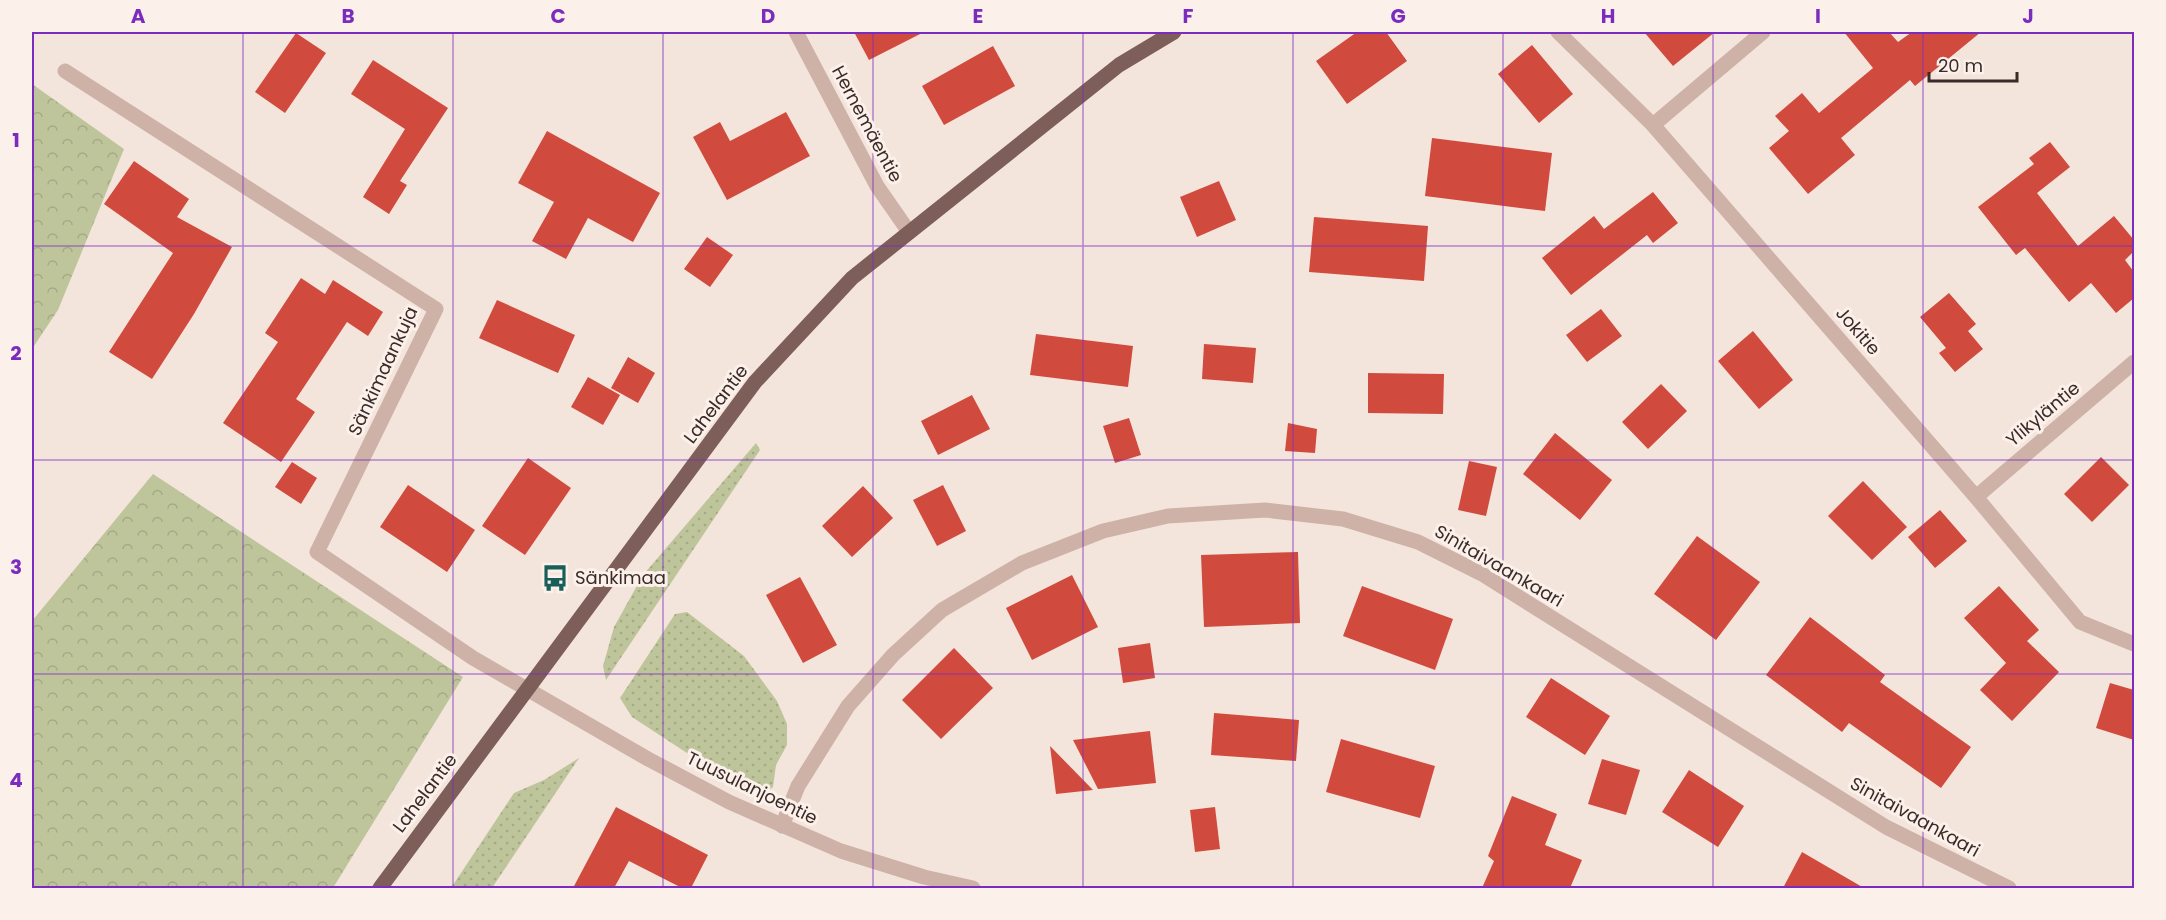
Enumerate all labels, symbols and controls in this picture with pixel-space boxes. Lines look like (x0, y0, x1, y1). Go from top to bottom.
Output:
text: A (131, 2, 146, 30)
text: B (341, 2, 355, 30)
text: C (550, 2, 566, 30)
text: D (761, 2, 775, 30)
text: E (973, 2, 983, 30)
text: F (1183, 2, 1194, 30)
text: G (1390, 2, 1406, 30)
text: H (1601, 2, 1615, 30)
text: I (1815, 2, 1821, 30)
text: J (2022, 2, 2034, 30)
scale bar (1929, 45, 2018, 83)
text: 20 m (1938, 53, 1983, 78)
street label: Hernemäentie (826, 61, 909, 186)
text: 1 (12, 126, 20, 154)
street label: Jokitie (1830, 301, 1886, 360)
street label: Sänkimaankuja (342, 302, 423, 439)
text: 2 (10, 339, 22, 367)
street label: Lahelantie (678, 359, 754, 448)
street label: Ylikyläntie (2001, 375, 2085, 452)
street label: Sinitaivaankaari (1430, 519, 1568, 613)
text: 3 (10, 553, 22, 581)
bus stop icon: Sänkimaa (540, 563, 570, 593)
place label: Sänkimaa (575, 565, 666, 590)
street label: Tuusulanjoentie (683, 745, 822, 830)
street label: Lahelantie (387, 748, 463, 837)
text: 4 (9, 766, 23, 794)
street label: Sinitaivaankaari (1846, 771, 1985, 863)

